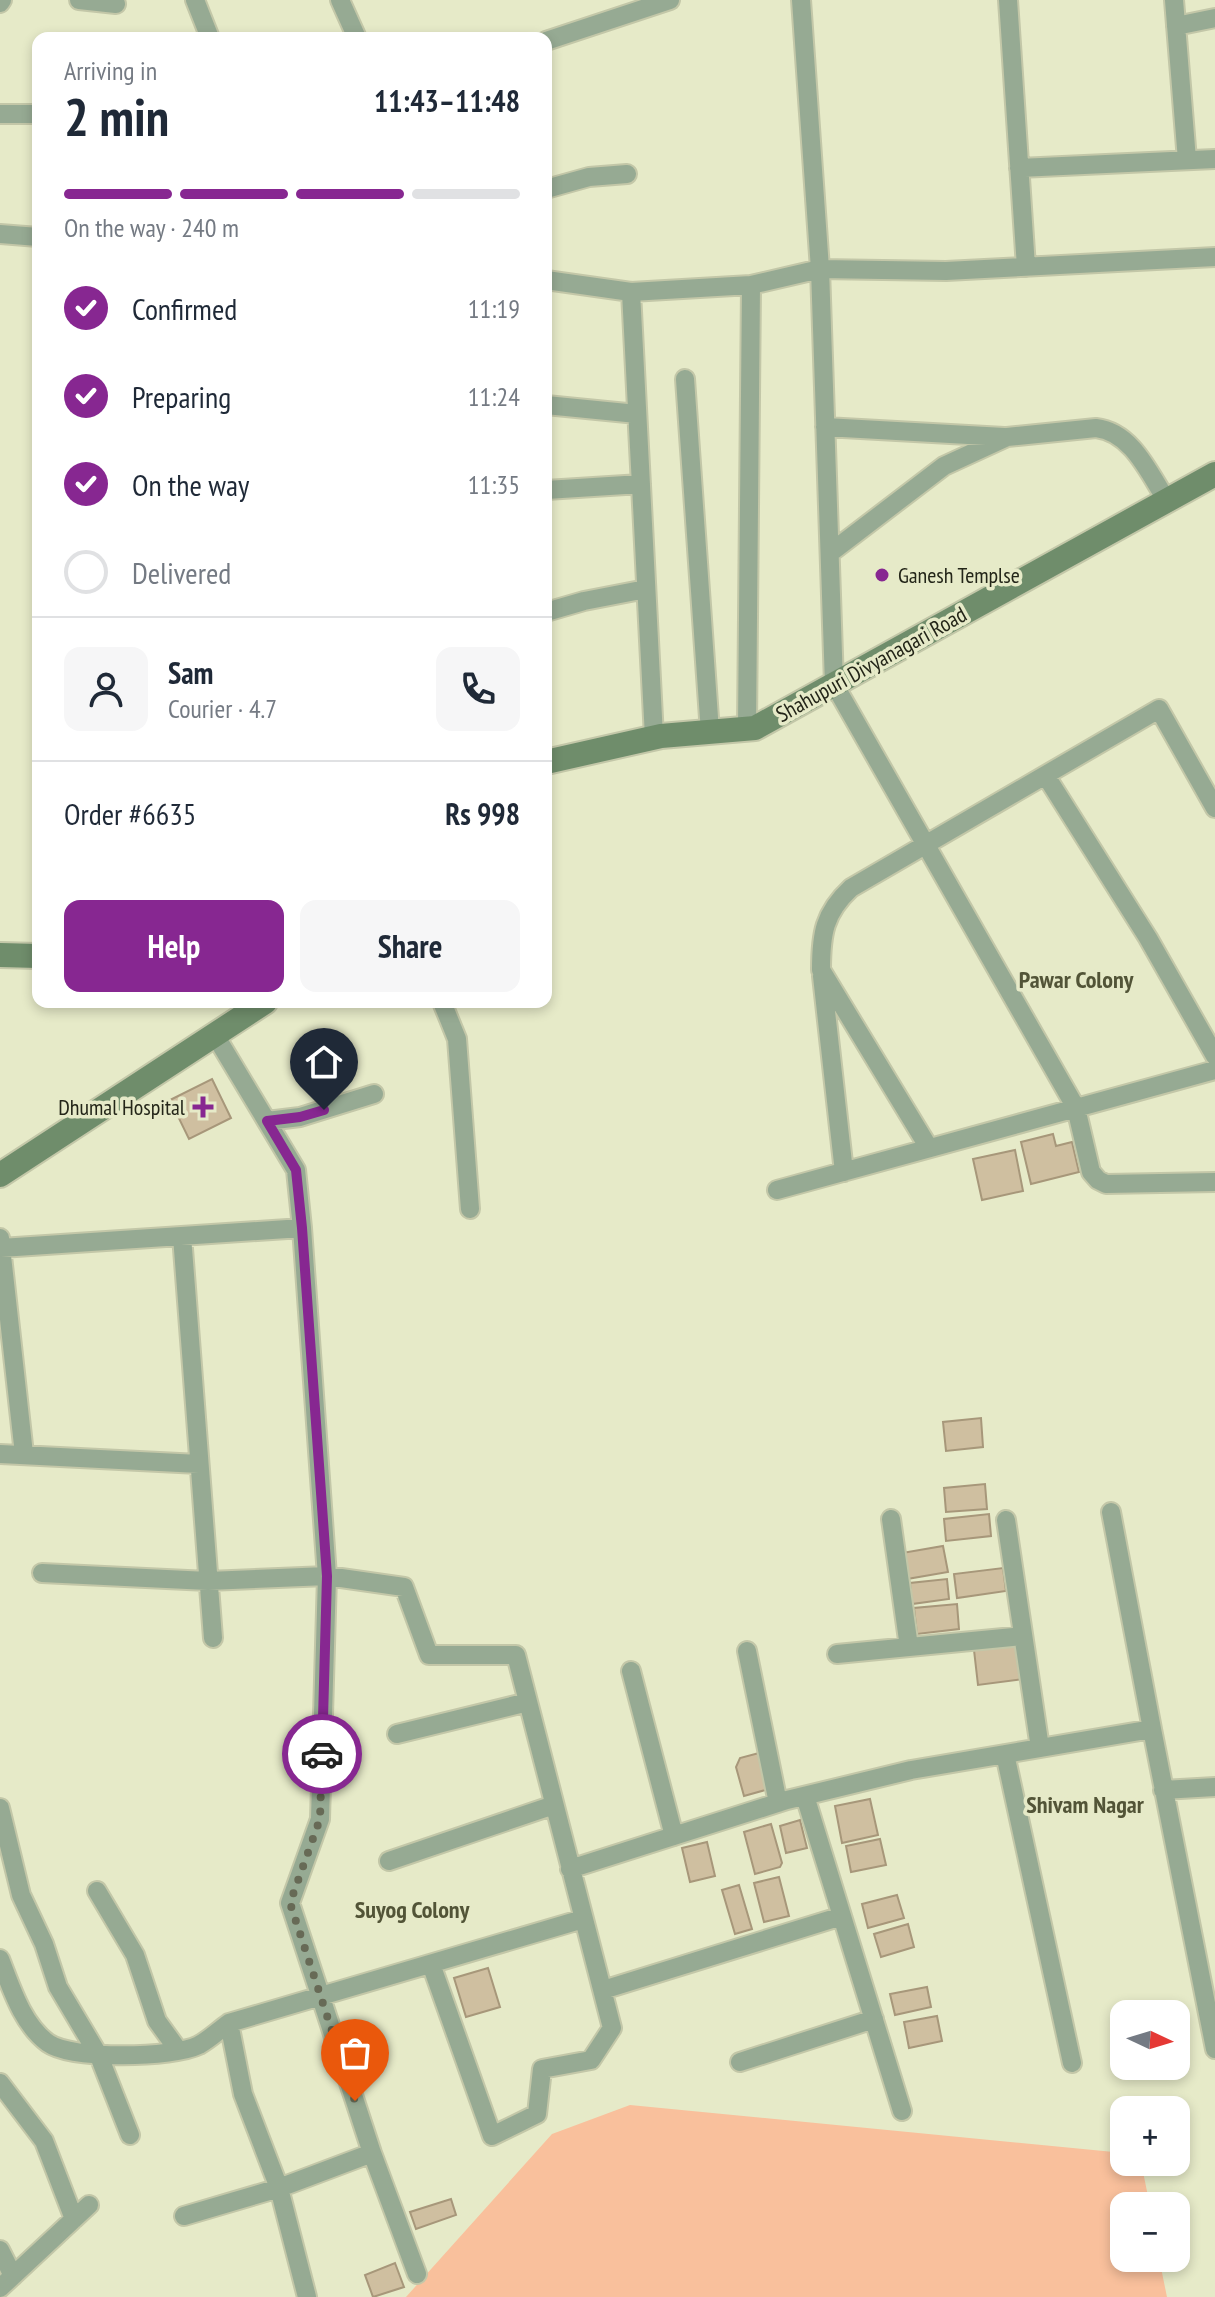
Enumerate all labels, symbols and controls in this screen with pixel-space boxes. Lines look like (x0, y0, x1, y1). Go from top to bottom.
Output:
text: Arriving in (64, 54, 157, 87)
text: 11:43–11:48 (374, 81, 520, 120)
text: 2 min (64, 83, 169, 150)
text: On the way · 240 m (64, 211, 239, 244)
icon: check (64, 286, 108, 330)
text: Confirmed (132, 289, 237, 328)
text: 11:19 (468, 292, 520, 325)
icon: check (64, 374, 108, 418)
text: Preparing (132, 377, 231, 416)
text: 11:24 (468, 380, 520, 413)
icon: check (64, 462, 108, 506)
text: On the way (132, 465, 249, 504)
text: 11:35 (468, 468, 520, 501)
text: Delivered (132, 553, 231, 592)
place label: Ganesh Templse (898, 561, 1020, 589)
marker: Ganesh Templse (873, 566, 891, 584)
street label: Shahupuri Divyanagari Road (771, 600, 971, 728)
button: person (64, 647, 148, 731)
button: phone (436, 647, 520, 731)
text: Sam (168, 653, 213, 692)
text: Courier · 4.7 (168, 692, 277, 725)
text: Order #6635 (64, 794, 196, 833)
text: Rs 998 (445, 794, 520, 833)
button: Help (64, 900, 284, 992)
button: Share (300, 900, 520, 992)
district label: Pawar Colony (1019, 964, 1134, 995)
pin (290, 1028, 358, 1110)
icon: home (302, 1040, 346, 1084)
place label: Dhumal Hospital (58, 1093, 186, 1121)
marker: Dhumal Hospital (192, 1096, 214, 1118)
courier (282, 1714, 362, 1794)
icon: car (300, 1732, 344, 1776)
district label: Shivam Nagar (1026, 1789, 1145, 1820)
district label: Suyog Colony (355, 1894, 470, 1925)
north arrow (1110, 2000, 1190, 2080)
map controls (1110, 2000, 1190, 2272)
pin (321, 2019, 389, 2101)
icon: bag (333, 2031, 377, 2075)
button: + (1110, 2096, 1190, 2176)
button: − (1110, 2192, 1190, 2272)

